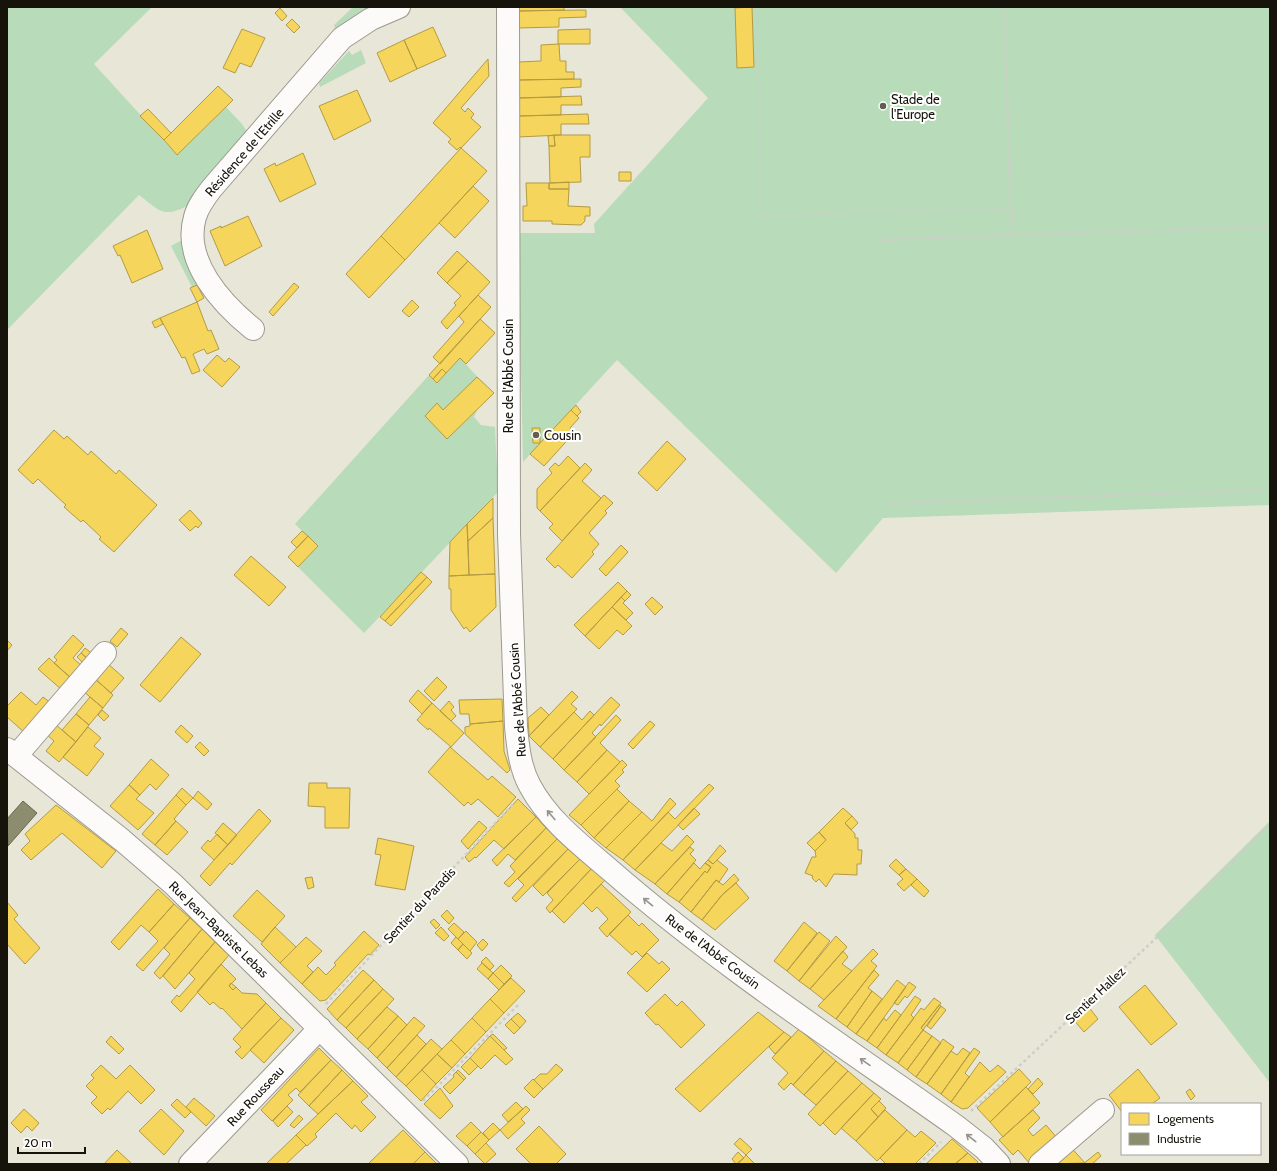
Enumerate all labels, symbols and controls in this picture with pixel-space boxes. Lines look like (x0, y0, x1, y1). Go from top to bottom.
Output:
place label: Stade de l'Europe (891, 91, 940, 122)
marker: Stade de l'Europe (878, 101, 888, 111)
street label: Résidence de l'Etrille (201, 104, 287, 199)
street label: Rue de l'Abbé Cousin (500, 319, 516, 433)
place label: Cousin (544, 427, 581, 443)
marker: Cousin (531, 430, 541, 440)
street label: Rue de l'Abbé Cousin (505, 642, 529, 758)
one-way arrow (546, 810, 555, 820)
street label: Sentier du Paradis (380, 863, 459, 946)
street label: Rue Jean-Baptiste Lebas (166, 877, 273, 981)
one-way arrow (642, 897, 653, 906)
street label: Rue de l'Abbé Cousin (662, 910, 764, 992)
street label: Sentier Hallez (1062, 963, 1128, 1027)
one-way arrow (860, 1058, 871, 1066)
street label: Rue Rousseau (223, 1063, 287, 1129)
legend (1121, 1103, 1261, 1155)
text: Logements (1157, 1111, 1214, 1126)
scale bar (18, 1129, 85, 1155)
text: Industrie (1157, 1131, 1201, 1146)
one-way arrow (965, 1133, 976, 1142)
text: 20 m (24, 1135, 52, 1150)

